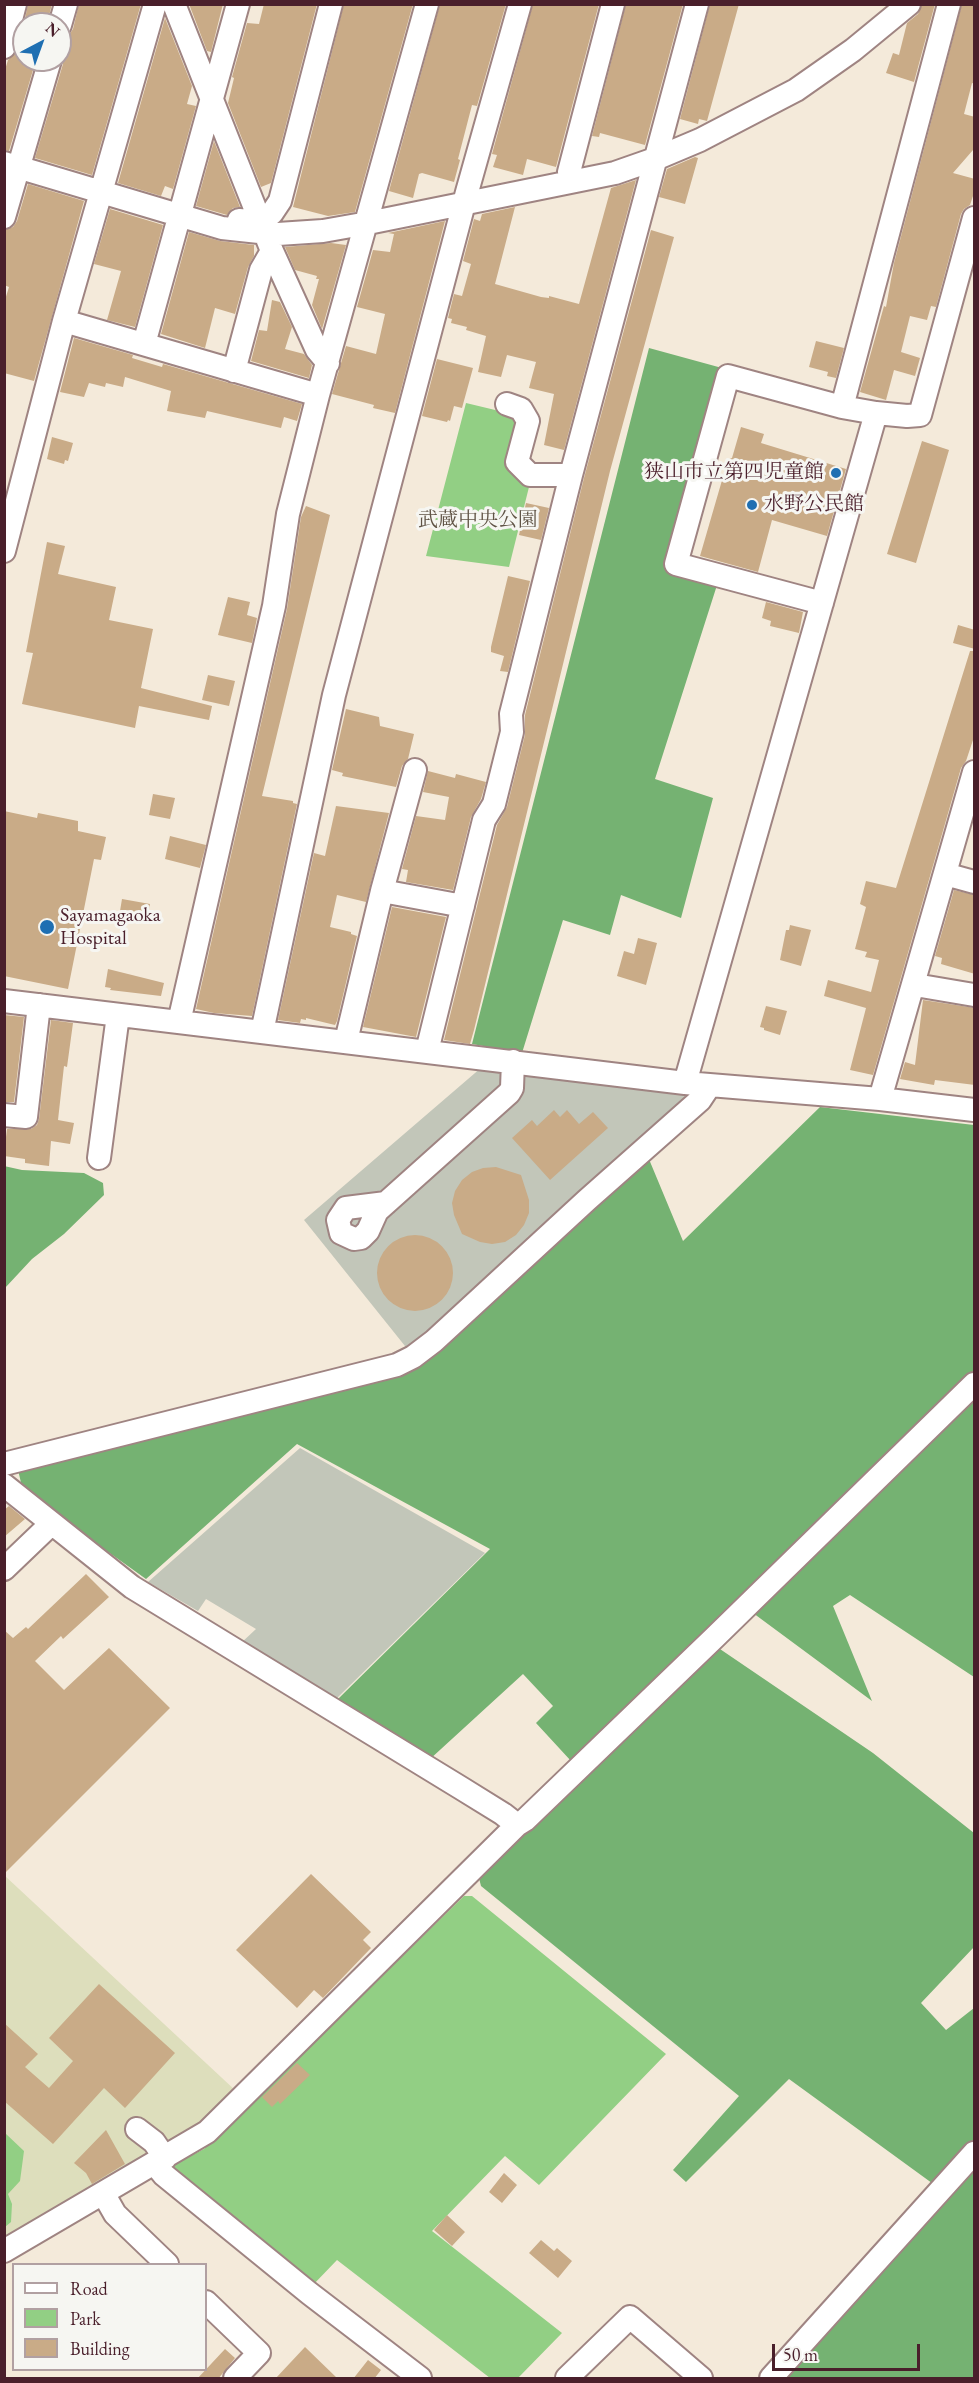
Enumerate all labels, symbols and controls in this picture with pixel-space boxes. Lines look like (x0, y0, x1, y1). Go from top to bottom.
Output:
north arrow (12, 12, 72, 72)
text: N (41, 17, 65, 42)
place label: 狭山市立第四児童館 (644, 461, 824, 485)
marker: 狭山市立第四児童館 (829, 466, 843, 480)
place label: 水野公民館 (764, 493, 864, 517)
marker: 水野公民館 (745, 498, 759, 512)
park label: 武蔵中央公園 (418, 509, 538, 533)
place label: Sayamagaoka Hospital (60, 904, 161, 951)
marker: Sayamagaoka Hospital (38, 918, 56, 936)
legend (12, 2263, 207, 2371)
text: Road (70, 2277, 108, 2300)
text: Park (70, 2307, 101, 2330)
scale bar (775, 2332, 924, 2370)
text: Building (70, 2337, 130, 2360)
text: 50 m (783, 2343, 818, 2366)

